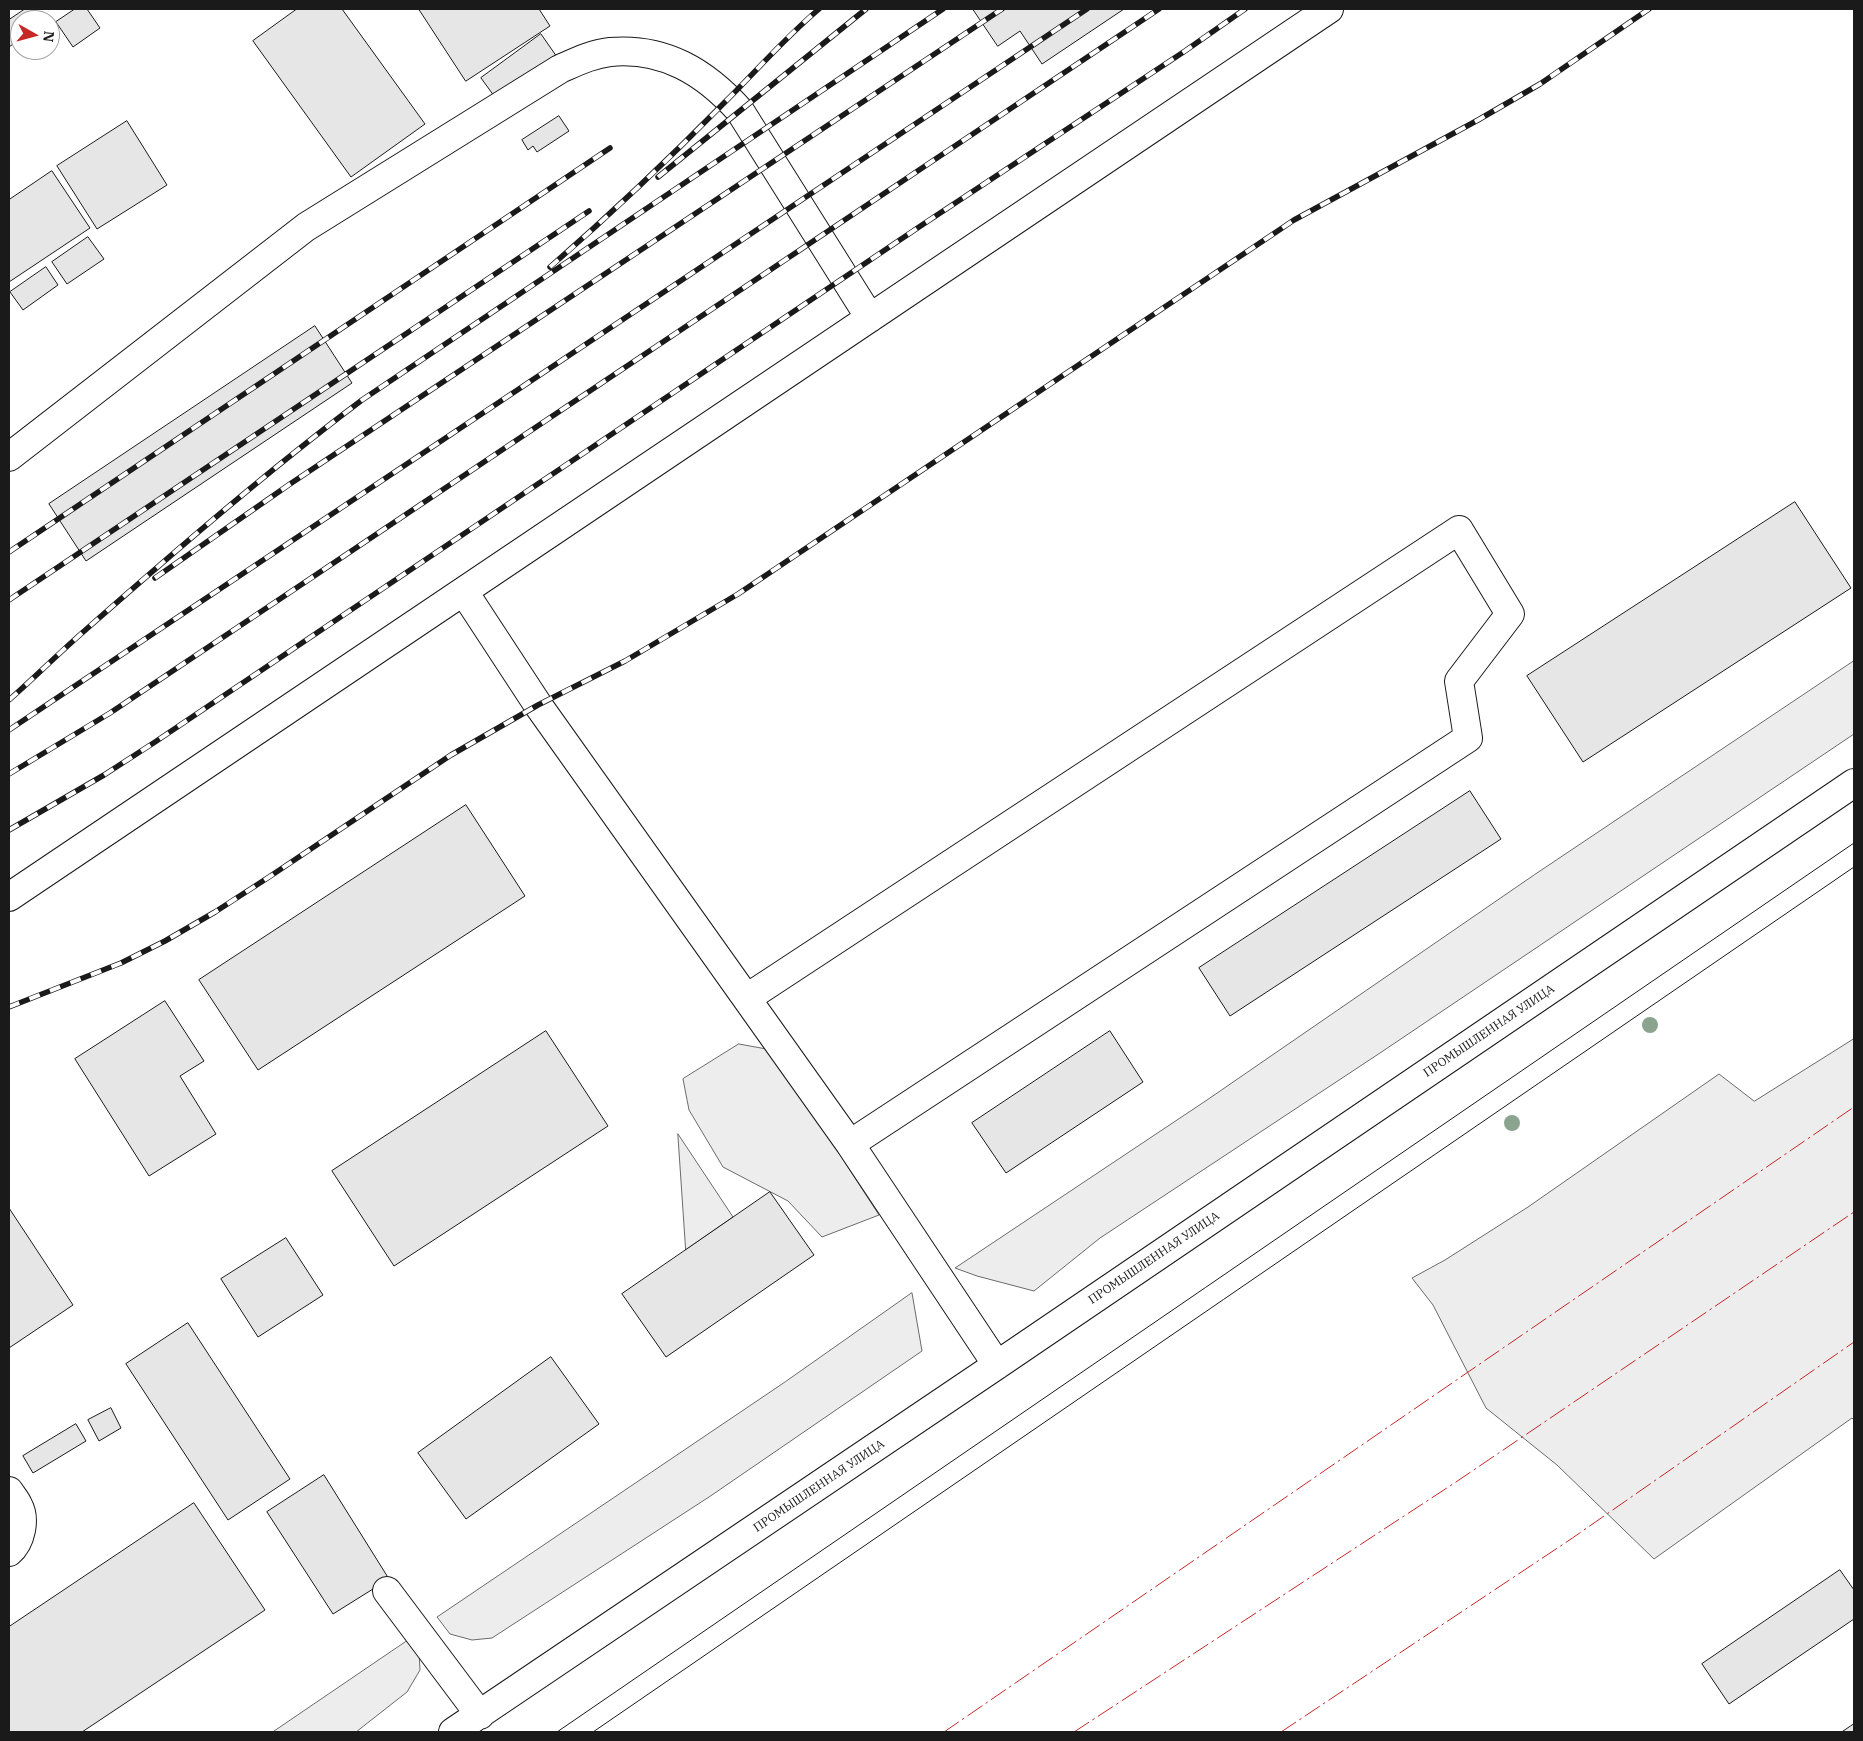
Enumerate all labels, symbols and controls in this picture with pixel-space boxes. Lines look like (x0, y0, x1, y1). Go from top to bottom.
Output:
north arrow (10, 10, 60, 60)
text: N (39, 30, 59, 43)
street label: ПРОМЫШЛЕННАЯ УЛИЦА (1421, 982, 1557, 1080)
street label: ПРОМЫШЛЕННАЯ УЛИЦА (1086, 1209, 1222, 1307)
street label: ПРОМЫШЛЕННАЯ УЛИЦА (751, 1437, 887, 1535)

